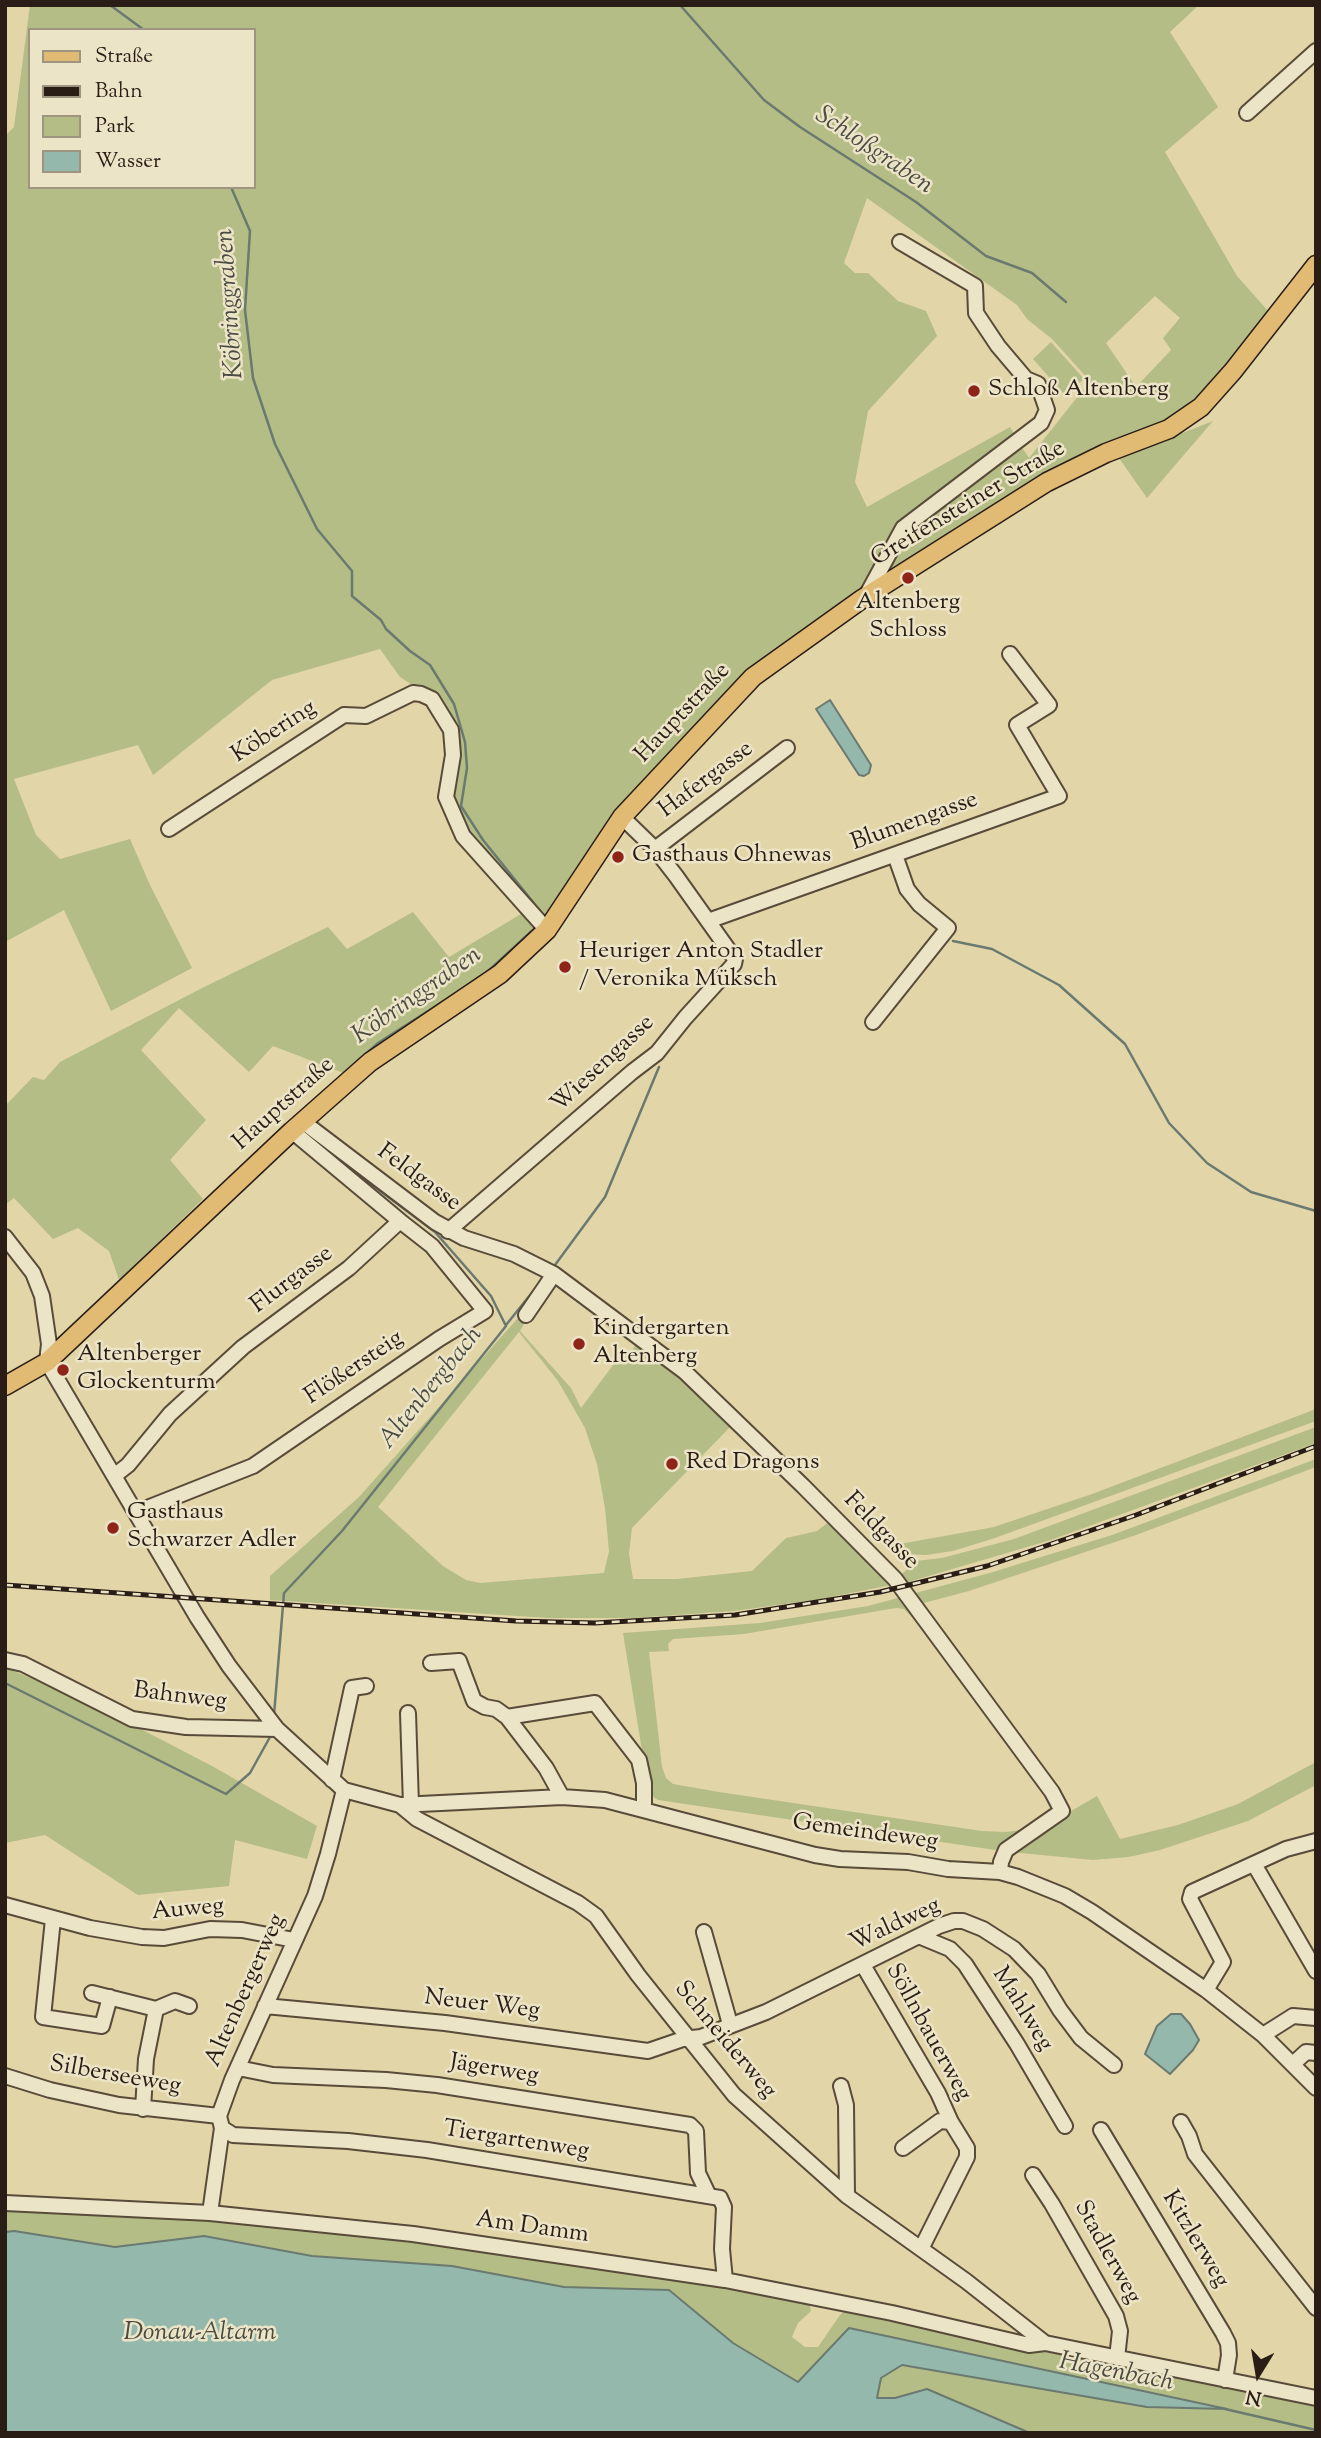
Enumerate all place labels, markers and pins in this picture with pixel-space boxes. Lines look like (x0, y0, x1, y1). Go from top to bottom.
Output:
place label: Schloß Altenberg (988, 377, 1169, 405)
marker: Schloß Altenberg (966, 383, 982, 399)
marker: Altenberg Schloss (900, 570, 916, 586)
place label: Altenberg Schloss (856, 590, 960, 646)
place label: Gasthaus Ohnewas (632, 843, 831, 871)
marker: Gasthaus Ohnewas (610, 849, 626, 865)
place label: Heuriger Anton Stadler / Veronika Müksch (579, 939, 823, 995)
marker: Heuriger Anton Stadler / Veronika Müksch (557, 959, 573, 975)
place label: Kindergarten Altenberg (593, 1316, 730, 1372)
marker: Kindergarten Altenberg (571, 1336, 587, 1352)
place label: Altenberger Glockenturm (77, 1342, 216, 1398)
marker: Altenberger Glockenturm (55, 1362, 71, 1378)
place label: Red Dragons (686, 1450, 819, 1478)
marker: Red Dragons (664, 1456, 680, 1472)
place label: Gasthaus Schwarzer Adler (127, 1500, 296, 1556)
marker: Gasthaus Schwarzer Adler (105, 1520, 121, 1536)

